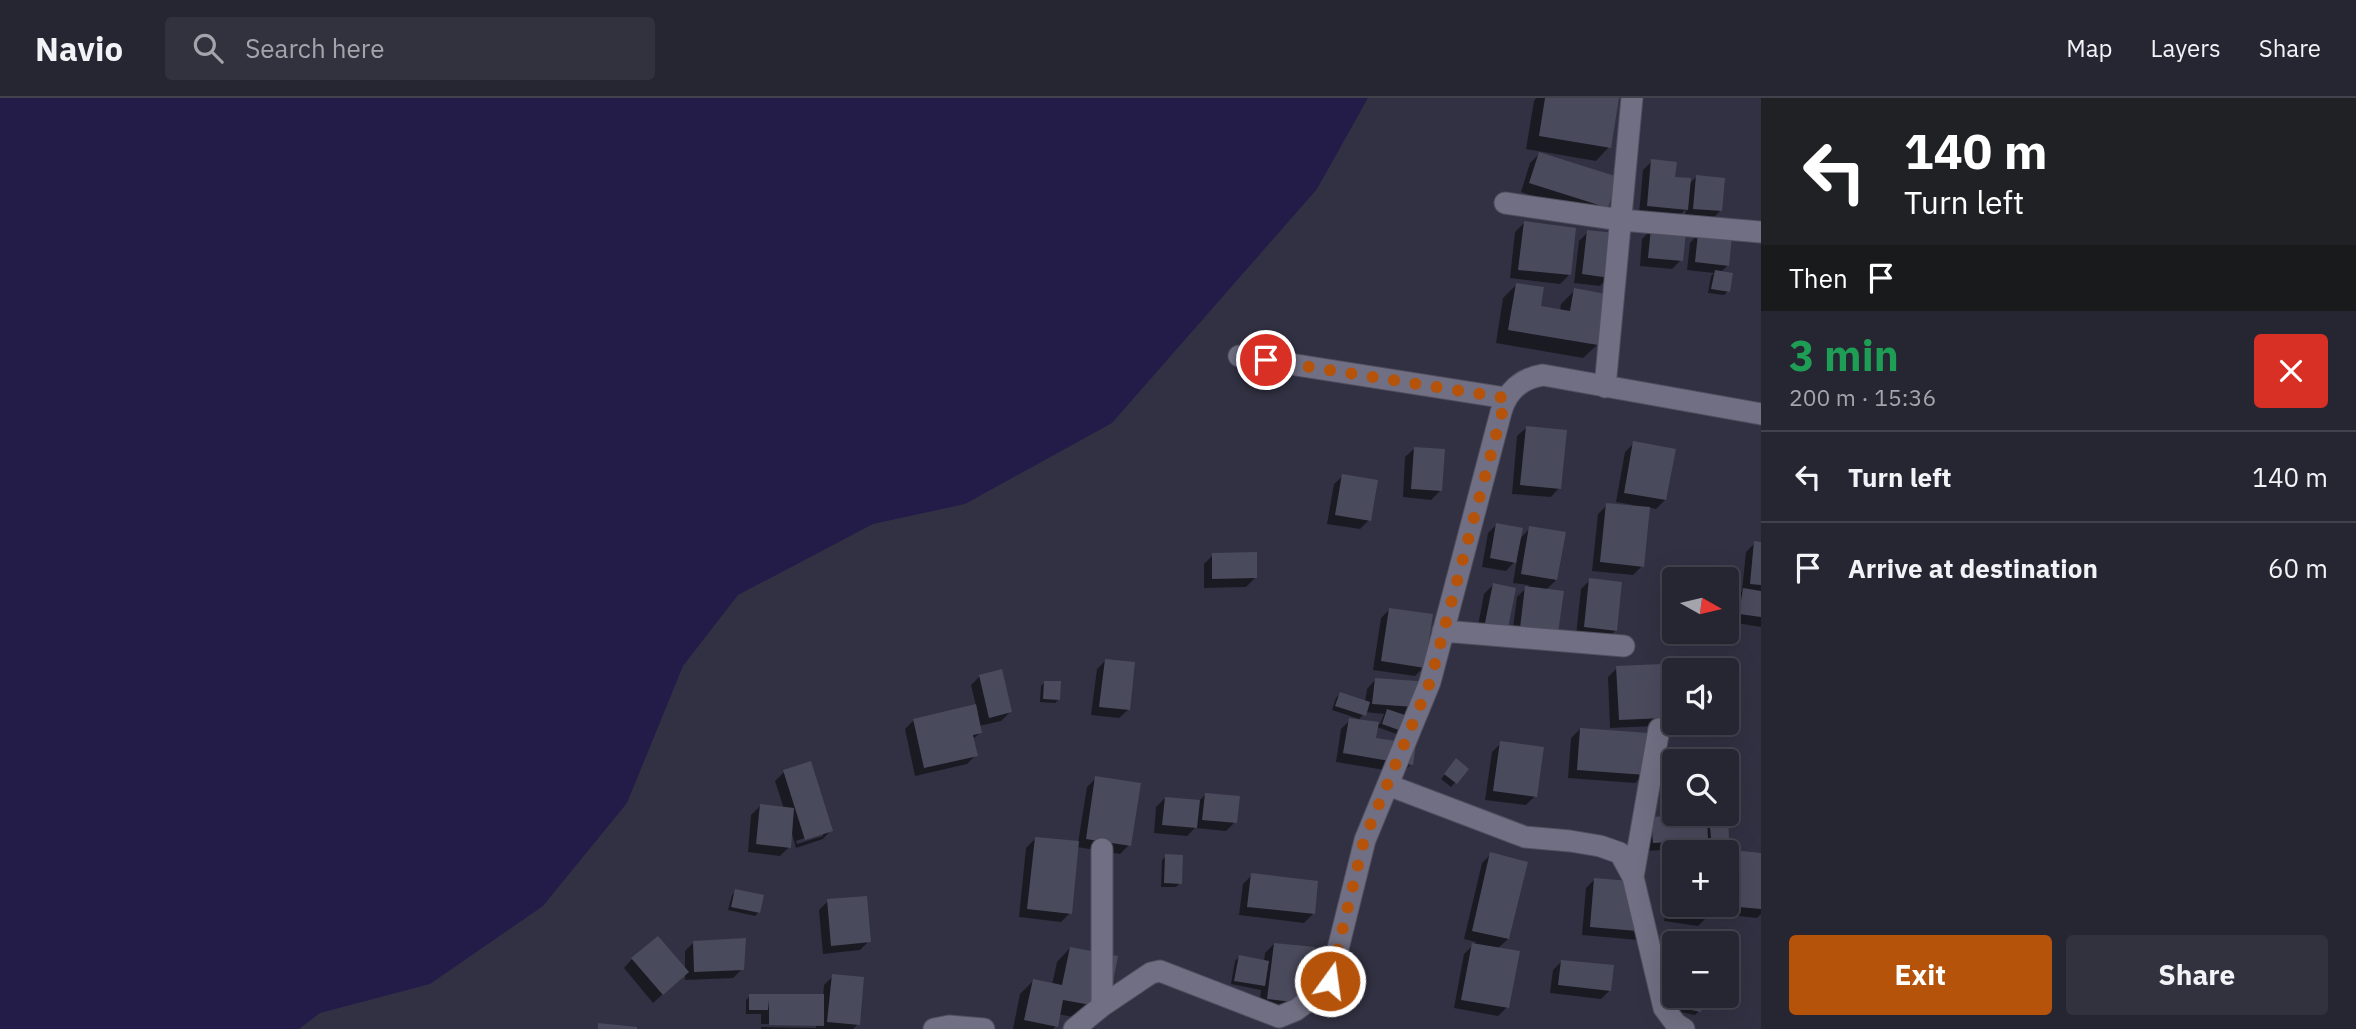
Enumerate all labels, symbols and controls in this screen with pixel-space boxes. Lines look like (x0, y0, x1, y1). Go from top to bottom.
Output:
search box (165, 17, 655, 80)
text: Navio (35, 27, 123, 70)
icon: search (189, 29, 227, 67)
text: Search here (245, 31, 385, 65)
text: Map (2066, 32, 2113, 64)
text: Layers (2151, 32, 2221, 64)
text: Share (2259, 32, 2321, 64)
text: 140 m (1904, 119, 2048, 182)
icon: left (1789, 126, 1880, 217)
text: Turn left (1904, 181, 2024, 223)
icon: arrive (1862, 259, 1900, 297)
text: Then (1789, 261, 1848, 295)
text: 3 min (1789, 328, 1899, 383)
pin (1236, 330, 1296, 390)
button: close (2254, 334, 2328, 408)
icon: arrive (1247, 341, 1285, 379)
text: 200 m · 15:36 (1789, 382, 1936, 412)
icon: left (1789, 458, 1827, 496)
text: Turn left (1848, 460, 1951, 494)
text: 140 m (2252, 460, 2328, 494)
icon: arrive (1789, 549, 1827, 587)
text: Arrive at destination (1848, 551, 2098, 585)
text: 60 m (2268, 551, 2328, 585)
north arrow (1662, 567, 1740, 644)
map controls (1662, 567, 1739, 1008)
button: sound (1662, 658, 1739, 735)
button: search (1662, 749, 1739, 826)
button: + (1662, 840, 1739, 917)
button: − (1662, 931, 1739, 1008)
button: Exit (1789, 935, 2052, 1015)
button: Share (2066, 935, 2328, 1015)
position arrow (1293, 944, 1367, 1018)

